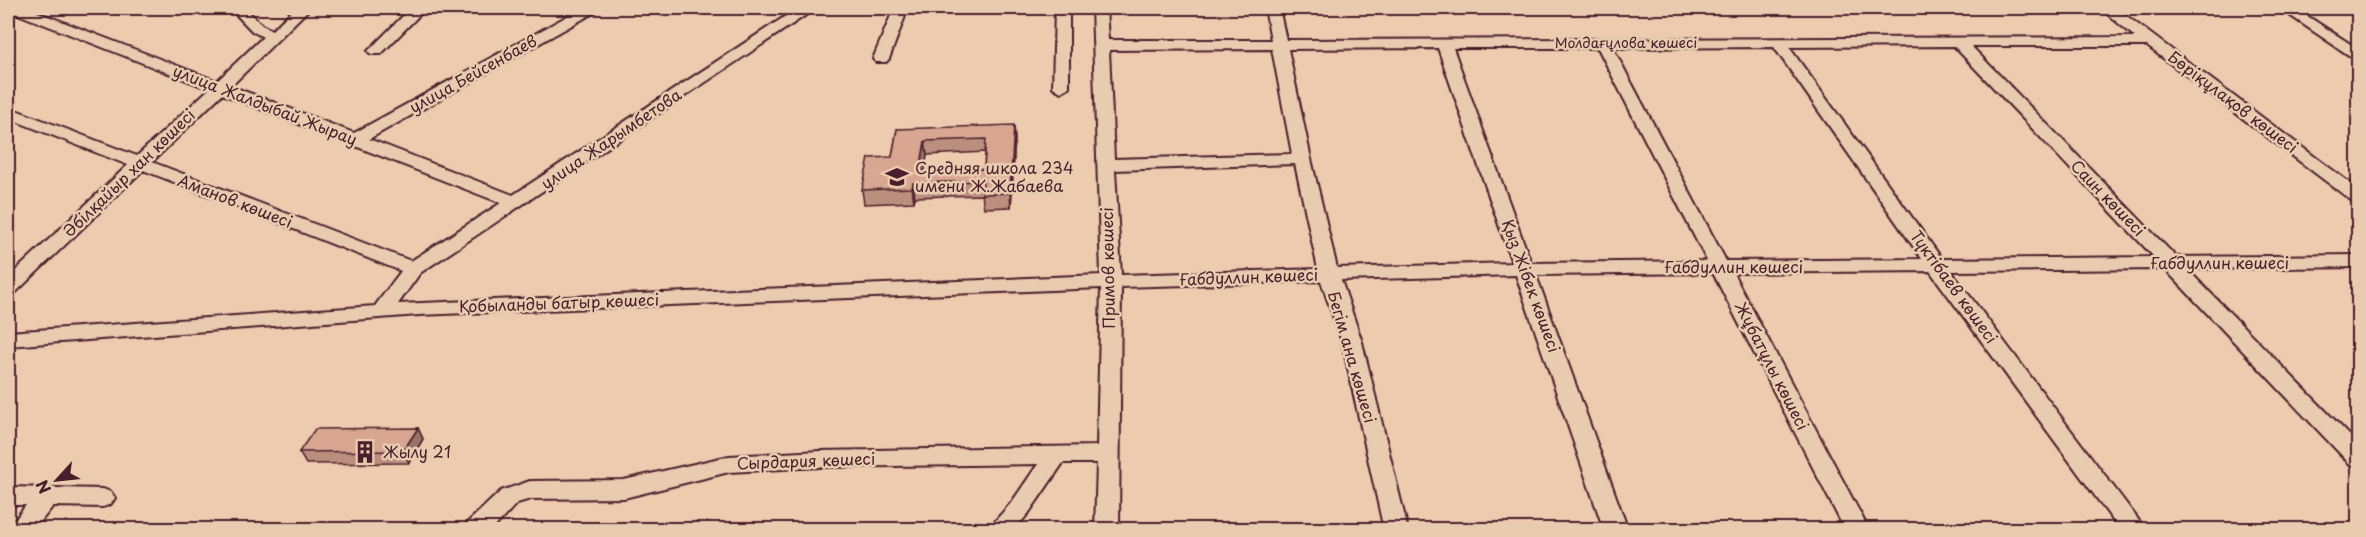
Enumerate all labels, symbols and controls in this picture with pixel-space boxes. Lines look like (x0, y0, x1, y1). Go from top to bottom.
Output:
street label: улица Бейсенбаев (404, 28, 541, 118)
street label: Молдағұлова көшесі (1555, 32, 1697, 53)
street label: Бөріқұлақов көшесі (2164, 44, 2304, 158)
street label: улица Жалдыбай Жырау (170, 58, 361, 150)
street label: улица Жарымбетова (535, 82, 686, 194)
street label: Әбілқайыр хан көшесі (57, 103, 200, 242)
street label: Саин көшесі (2066, 154, 2151, 241)
place label: Средняя школа 234 имени Ж.Жабаева (915, 155, 1074, 197)
school or university icon: Средняя школа 234 имени Ж.Жабаева (884, 164, 910, 190)
street label: Аманов көшесі (174, 167, 296, 233)
street label: Примов көшесі (1094, 207, 1120, 329)
street label: Қыз Жібек көшесі (1497, 216, 1567, 356)
street label: Түктібаев көшесі (1905, 225, 2004, 348)
street label: Ғабдуллин көшесі (2151, 250, 2289, 274)
street label: Ғабдуллин көшесі (1665, 254, 1803, 278)
street label: Ғабдуллин көшесі (1179, 262, 1319, 290)
street label: Қобыланды батыр көшесі (458, 287, 659, 317)
street label: Бегім ана көшесі (1323, 288, 1383, 425)
street label: Жұбатұлы көшесі (1730, 297, 1816, 434)
building icon: Жылу 21 (352, 439, 378, 465)
place label: Жылу 21 (383, 439, 451, 463)
street label: Сырдария көшесі (736, 446, 876, 474)
north arrow (27, 450, 87, 510)
text: N (29, 476, 56, 498)

